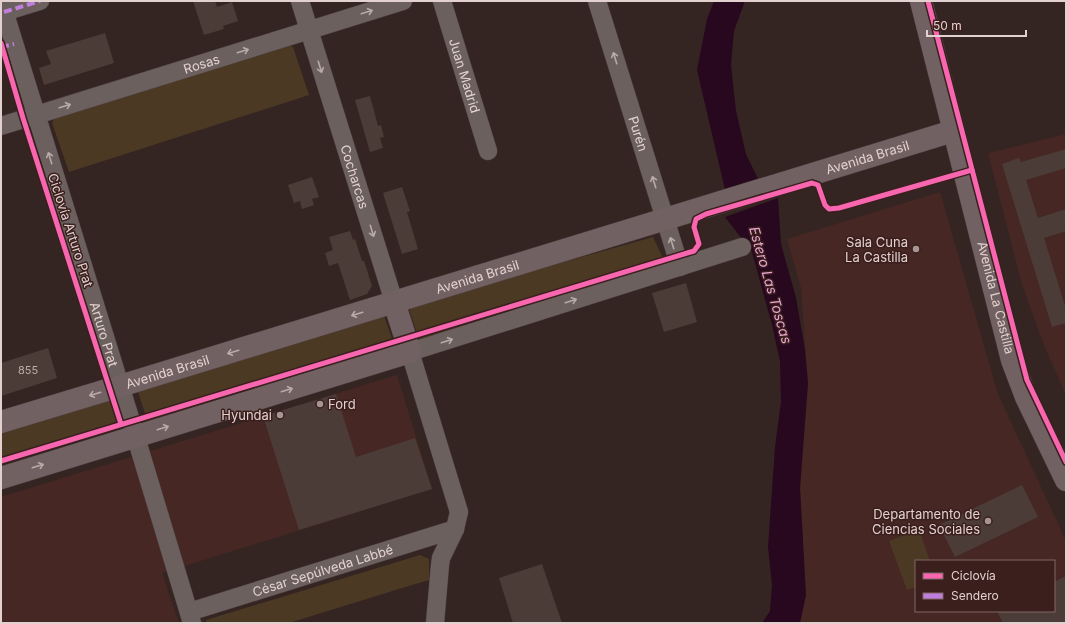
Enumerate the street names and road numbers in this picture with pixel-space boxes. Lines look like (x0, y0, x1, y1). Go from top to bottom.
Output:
street label: Juan Madrid (446, 36, 484, 115)
street label: Rosas (181, 50, 222, 77)
street label: Purén (625, 114, 651, 153)
street label: Avenida Brasil (824, 137, 911, 177)
street label: Cocharcas (337, 143, 372, 211)
street label: Ciclovía Arturo Prat (45, 171, 97, 289)
street label: Avenida La Castilla (974, 240, 1018, 356)
street label: Avenida Brasil (434, 256, 521, 297)
street label: Arturo Prat (87, 300, 122, 369)
street label: Avenida Brasil (124, 351, 211, 392)
street label: César Sepúlveda Labbé (250, 541, 395, 600)

